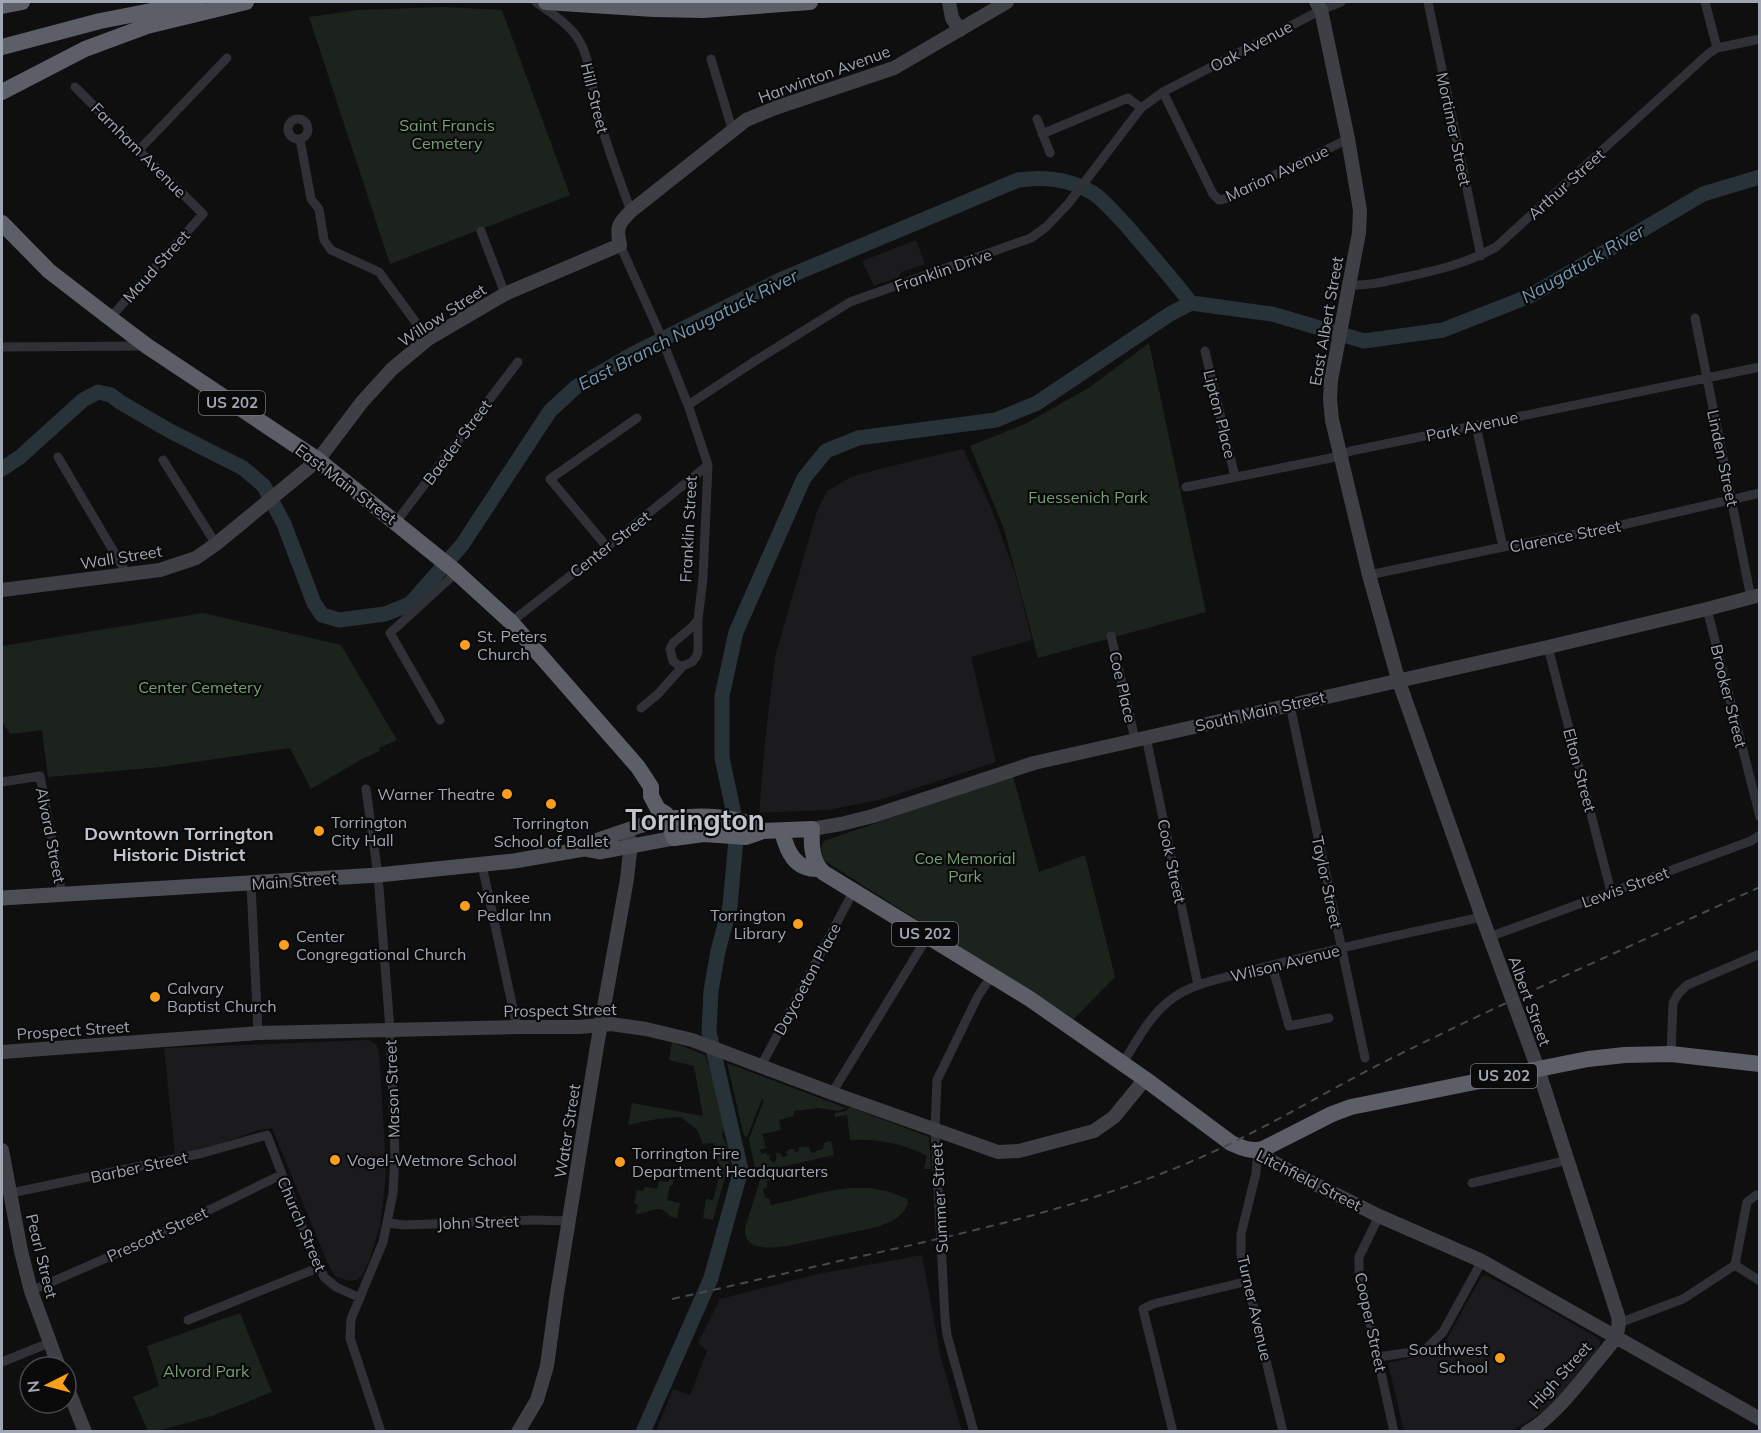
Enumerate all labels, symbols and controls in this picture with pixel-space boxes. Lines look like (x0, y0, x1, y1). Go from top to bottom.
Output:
street label: Oak Avenue (1207, 16, 1295, 76)
street label: Harwinton Avenue (755, 41, 893, 107)
street label: Hill Street (577, 61, 614, 136)
street label: Mortimer Street (1432, 70, 1476, 188)
street label: Farnham Avenue (87, 98, 191, 202)
park label: Saint Francis Cemetery (399, 115, 495, 153)
street label: Marion Avenue (1222, 140, 1332, 206)
street label: Arthur Street (1523, 144, 1609, 224)
water label: Naugatuck River (1517, 218, 1650, 308)
street label: Maud Street (118, 225, 194, 306)
street label: Franklin Drive (892, 244, 994, 296)
street label: East Albert Street (1305, 255, 1347, 387)
water label: East Branch Naugatuck River (574, 263, 803, 395)
street label: Willow Street (394, 279, 490, 351)
street label: Lipton Place (1199, 368, 1241, 460)
road number: US 202 (199, 391, 265, 415)
street label: Baeder Street (418, 395, 496, 489)
street label: Park Avenue (1424, 406, 1520, 446)
street label: Linden Street (1703, 408, 1743, 508)
street label: East Main Street (291, 439, 401, 529)
street label: Franklin Street (675, 475, 701, 583)
park label: Fuessenich Park (1028, 487, 1149, 507)
street label: Center Street (566, 506, 655, 582)
street label: Clarence Street (1508, 515, 1623, 557)
street label: Wall Street (79, 541, 164, 573)
place label: St. Peters Church (477, 626, 547, 664)
marker: St. Peters Church (458, 638, 472, 652)
street label: Brooker Street (1706, 642, 1752, 750)
street label: Coe Place (1105, 649, 1141, 725)
park label: Center Cemetery (138, 677, 262, 697)
street label: South Main Street (1193, 686, 1327, 736)
street label: Elton Street (1559, 726, 1601, 814)
place label: Warner Theatre (377, 784, 495, 804)
street label: Alvord Street (32, 786, 70, 885)
marker: Warner Theatre (500, 787, 514, 801)
marker: Torrington School of Ballet (544, 797, 558, 811)
district label: Torrington (625, 802, 765, 837)
place label: Torrington City Hall (331, 812, 407, 850)
place label: Torrington School of Ballet (494, 813, 609, 851)
street label: Cook Street (1153, 817, 1191, 905)
district label: Downtown Torrington Historic District (84, 822, 274, 866)
marker: Torrington City Hall (312, 824, 326, 838)
street label: Taylor Street (1307, 834, 1347, 930)
park label: Coe Memorial Park (914, 848, 1016, 886)
street label: Lewis Street (1579, 862, 1672, 912)
street label: Main Street (251, 868, 337, 894)
place label: Yankee Pedlar Inn (476, 887, 552, 925)
marker: Yankee Pedlar Inn (458, 899, 472, 913)
place label: Torrington Library (710, 905, 786, 943)
marker: Torrington Library (791, 917, 805, 931)
street label: Daycoeton Place (769, 920, 845, 1038)
road number: US 202 (892, 922, 958, 946)
place label: Center Congregational Church (296, 926, 466, 964)
marker: Center Congregational Church (277, 938, 291, 952)
street label: Wilson Avenue (1228, 940, 1342, 986)
street label: Albert Street (1505, 953, 1556, 1049)
place label: Calvary Baptist Church (167, 978, 277, 1016)
marker: Calvary Baptist Church (148, 990, 162, 1004)
street label: Prospect Street (503, 999, 617, 1021)
street label: Prospect Street (16, 1016, 131, 1044)
street label: Mason Street (380, 1039, 404, 1138)
road number: US 202 (1471, 1064, 1537, 1088)
street label: Water Street (550, 1082, 584, 1179)
street label: Summer Street (926, 1142, 952, 1254)
place label: Torrington Fire Department Headquarters (632, 1143, 828, 1181)
street label: Litchfield Street (1253, 1145, 1365, 1215)
street label: Barber Street (89, 1147, 190, 1187)
place label: Vogel-Wetmore School (347, 1150, 517, 1170)
marker: Vogel-Wetmore School (328, 1153, 342, 1167)
marker: Torrington Fire Department Headquarters (613, 1155, 627, 1169)
street label: Church Street (273, 1174, 331, 1275)
street label: Prescott Street (103, 1202, 211, 1266)
street label: John Street (437, 1211, 520, 1233)
street label: Pearl Street (22, 1212, 62, 1301)
street label: Turner Avenue (1233, 1253, 1277, 1363)
street label: Cooper Street (1351, 1270, 1391, 1374)
street label: High Street (1525, 1337, 1596, 1413)
place label: Southwest School (1409, 1339, 1488, 1377)
marker: Southwest School (1493, 1351, 1507, 1365)
north arrow (18, 1355, 78, 1415)
park label: Alvord Park (163, 1361, 250, 1381)
text: N (23, 1380, 44, 1394)

